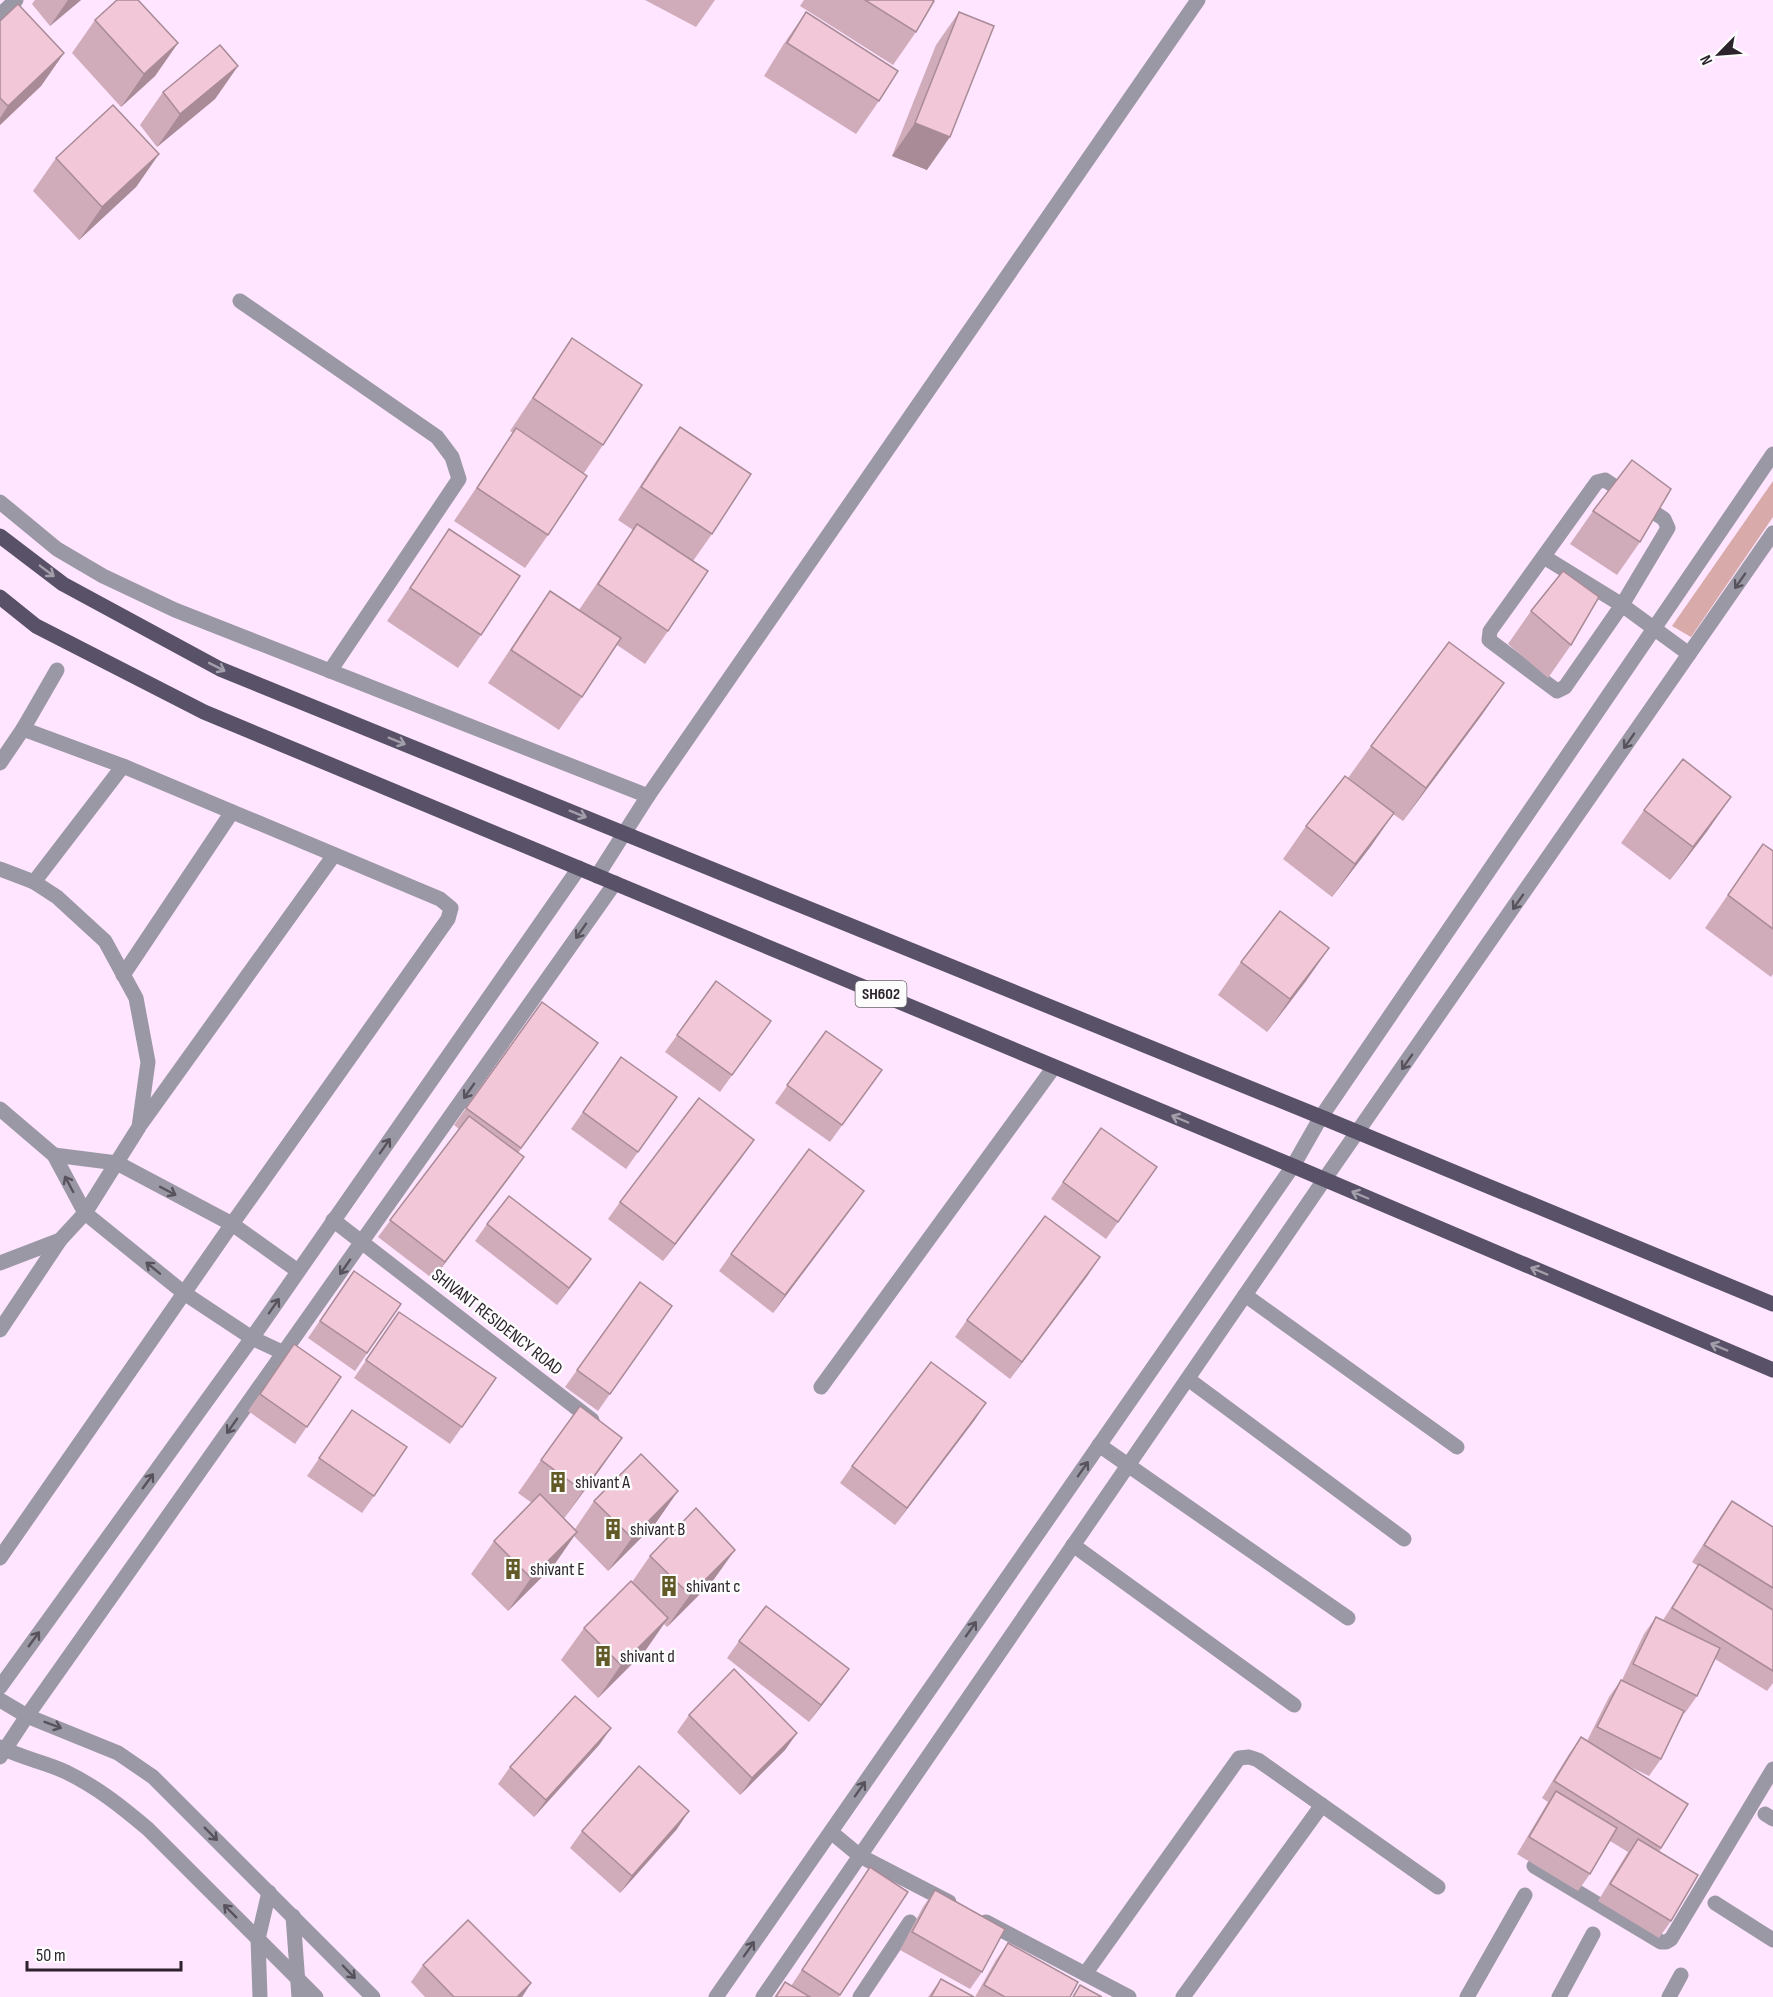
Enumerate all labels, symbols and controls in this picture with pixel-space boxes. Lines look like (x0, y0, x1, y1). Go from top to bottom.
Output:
north arrow (1689, 24, 1749, 84)
text: N (1696, 52, 1717, 68)
one-way arrow (38, 565, 54, 578)
one-way arrow (1734, 572, 1746, 588)
one-way arrow (207, 661, 225, 673)
one-way arrow (1623, 733, 1635, 749)
one-way arrow (387, 736, 406, 747)
one-way arrow (568, 809, 586, 820)
one-way arrow (1512, 893, 1524, 909)
one-way arrow (575, 923, 587, 939)
road number: SH602 (856, 981, 906, 1007)
one-way arrow (1401, 1054, 1414, 1071)
one-way arrow (463, 1082, 475, 1098)
one-way arrow (1172, 1113, 1190, 1124)
one-way arrow (379, 1138, 391, 1154)
one-way arrow (63, 1176, 75, 1193)
one-way arrow (159, 1185, 177, 1197)
one-way arrow (1351, 1189, 1370, 1200)
one-way arrow (339, 1259, 351, 1275)
one-way arrow (145, 1261, 161, 1274)
street label: SHIVANT RESIDENCY ROAD (427, 1264, 567, 1380)
one-way arrow (1531, 1265, 1549, 1277)
one-way arrow (268, 1298, 280, 1314)
one-way arrow (1710, 1341, 1729, 1352)
one-way arrow (226, 1418, 238, 1434)
one-way arrow (1077, 1461, 1089, 1477)
building icon: shivant A (546, 1470, 570, 1494)
place label: shivant A (575, 1472, 630, 1493)
one-way arrow (142, 1474, 154, 1490)
building icon: shivant B (601, 1517, 625, 1541)
place label: shivant B (630, 1519, 685, 1540)
building icon: shivant E (501, 1557, 525, 1581)
place label: shivant E (530, 1559, 585, 1580)
building icon: shivant c (657, 1574, 681, 1598)
place label: shivant c (686, 1576, 741, 1597)
one-way arrow (965, 1620, 978, 1637)
one-way arrow (28, 1632, 40, 1648)
building icon: shivant d (591, 1644, 615, 1668)
place label: shivant d (620, 1646, 675, 1667)
one-way arrow (43, 1721, 61, 1732)
one-way arrow (854, 1781, 866, 1797)
one-way arrow (204, 1827, 218, 1842)
one-way arrow (223, 1904, 238, 1918)
scale bar (27, 1934, 182, 1972)
one-way arrow (743, 1941, 755, 1958)
text: 50 m (36, 1945, 66, 1966)
one-way arrow (341, 1965, 356, 1980)

